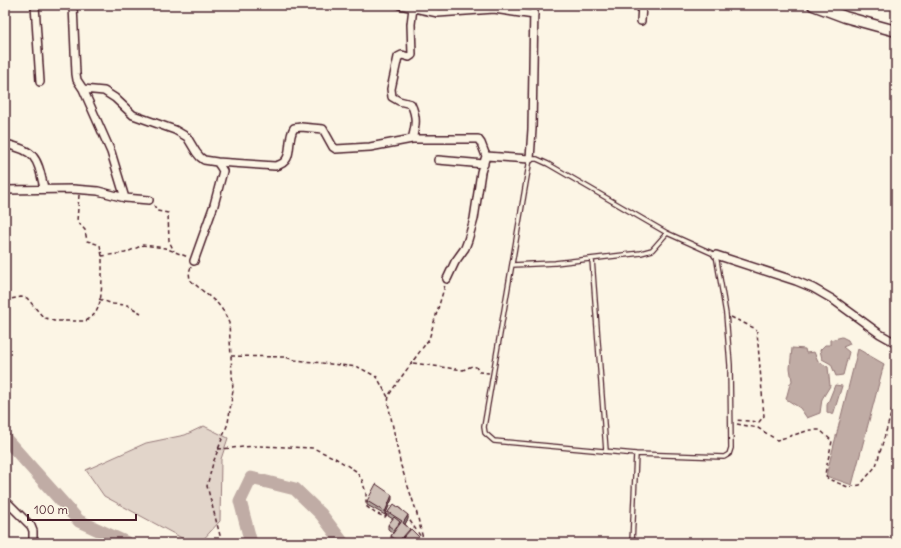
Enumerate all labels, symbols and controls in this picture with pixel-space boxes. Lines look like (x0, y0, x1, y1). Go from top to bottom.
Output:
scale bar (28, 496, 136, 522)
text: 100 m (34, 502, 68, 517)

